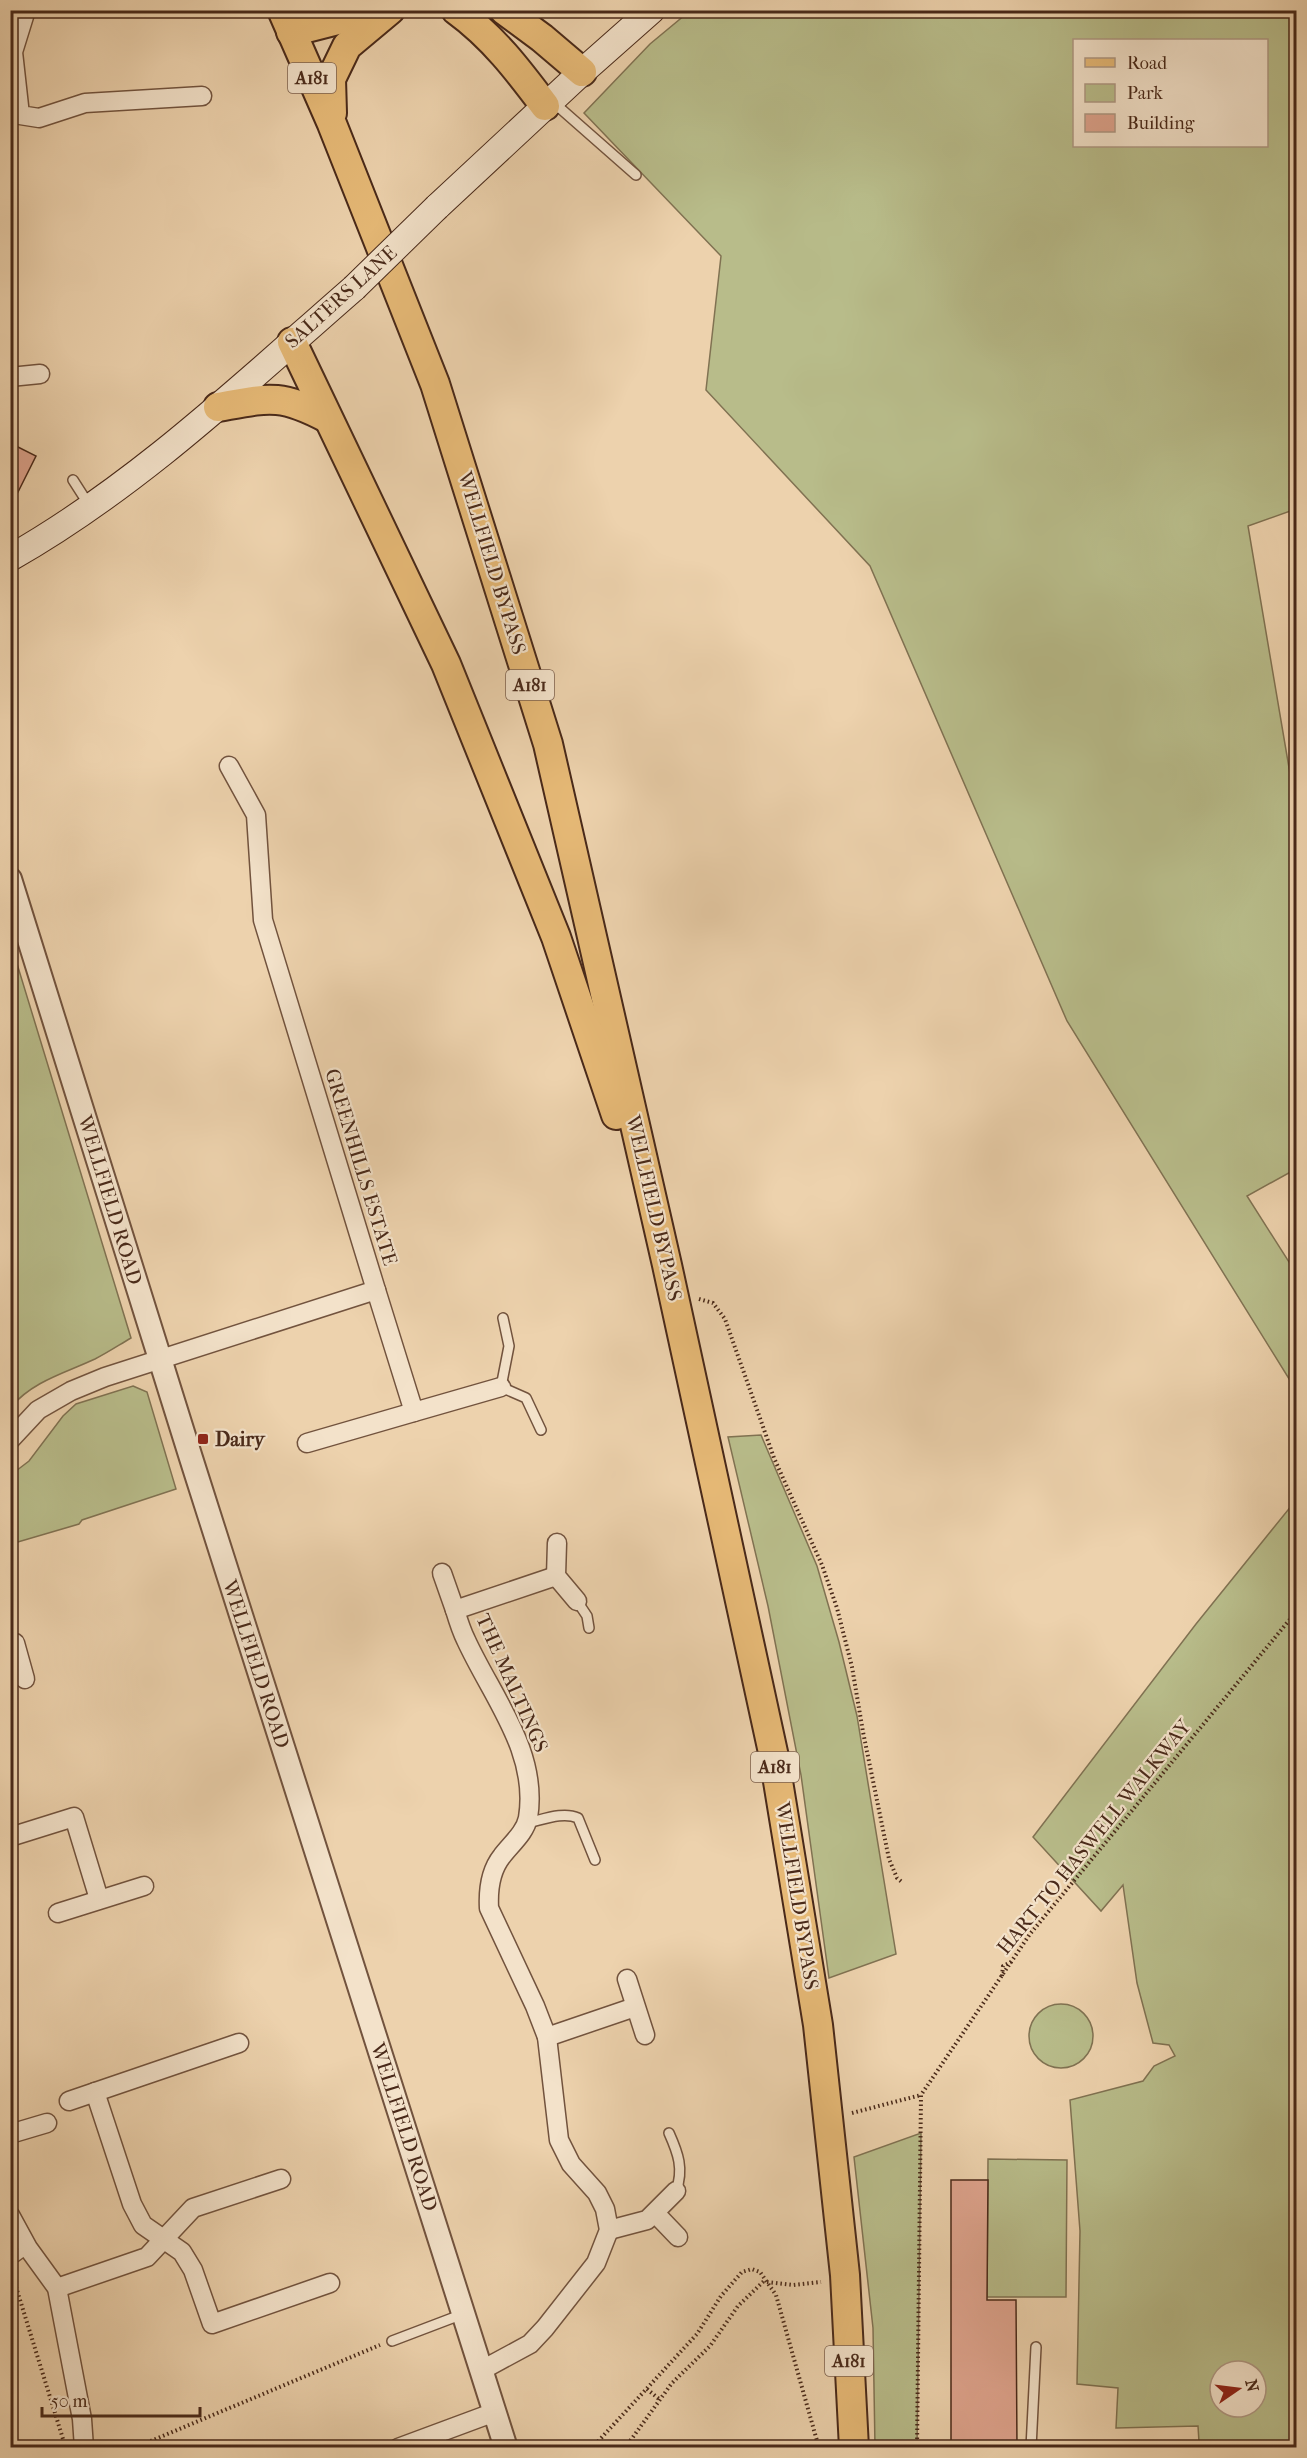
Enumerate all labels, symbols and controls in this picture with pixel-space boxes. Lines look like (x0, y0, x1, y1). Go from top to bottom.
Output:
legend (1073, 39, 1268, 147)
text: Road (1127, 53, 1167, 74)
road number: A181 (288, 63, 336, 93)
text: Park (1127, 83, 1164, 104)
text: Building (1127, 113, 1195, 134)
street label: SALTERS LANE (281, 241, 401, 353)
street label: WELLFIELD BYPASS (453, 468, 531, 657)
road number: A181 (506, 670, 554, 700)
street label: GREENHILLS ESTATE (320, 1066, 402, 1268)
street label: WELLFIELD ROAD (73, 1112, 147, 1287)
street label: WELLFIELD BYPASS (621, 1112, 687, 1303)
place label: Dairy (215, 1428, 266, 1451)
marker: Dairy (196, 1432, 210, 1446)
street label: WELLFIELD ROAD (218, 1576, 294, 1751)
street label: THE MALTINGS (471, 1610, 553, 1756)
street label: HART TO HASWELL WALKWAY (992, 1714, 1197, 1959)
road number: A181 (751, 1752, 799, 1782)
street label: WELLFIELD BYPASS (771, 1799, 823, 1992)
street label: WELLFIELD ROAD (366, 2039, 442, 2214)
road number: A181 (825, 2346, 873, 2376)
north arrow (1208, 2359, 1268, 2419)
text: N (1241, 2377, 1263, 2395)
scale bar (42, 2380, 200, 2418)
text: 50 m (51, 2391, 88, 2412)

